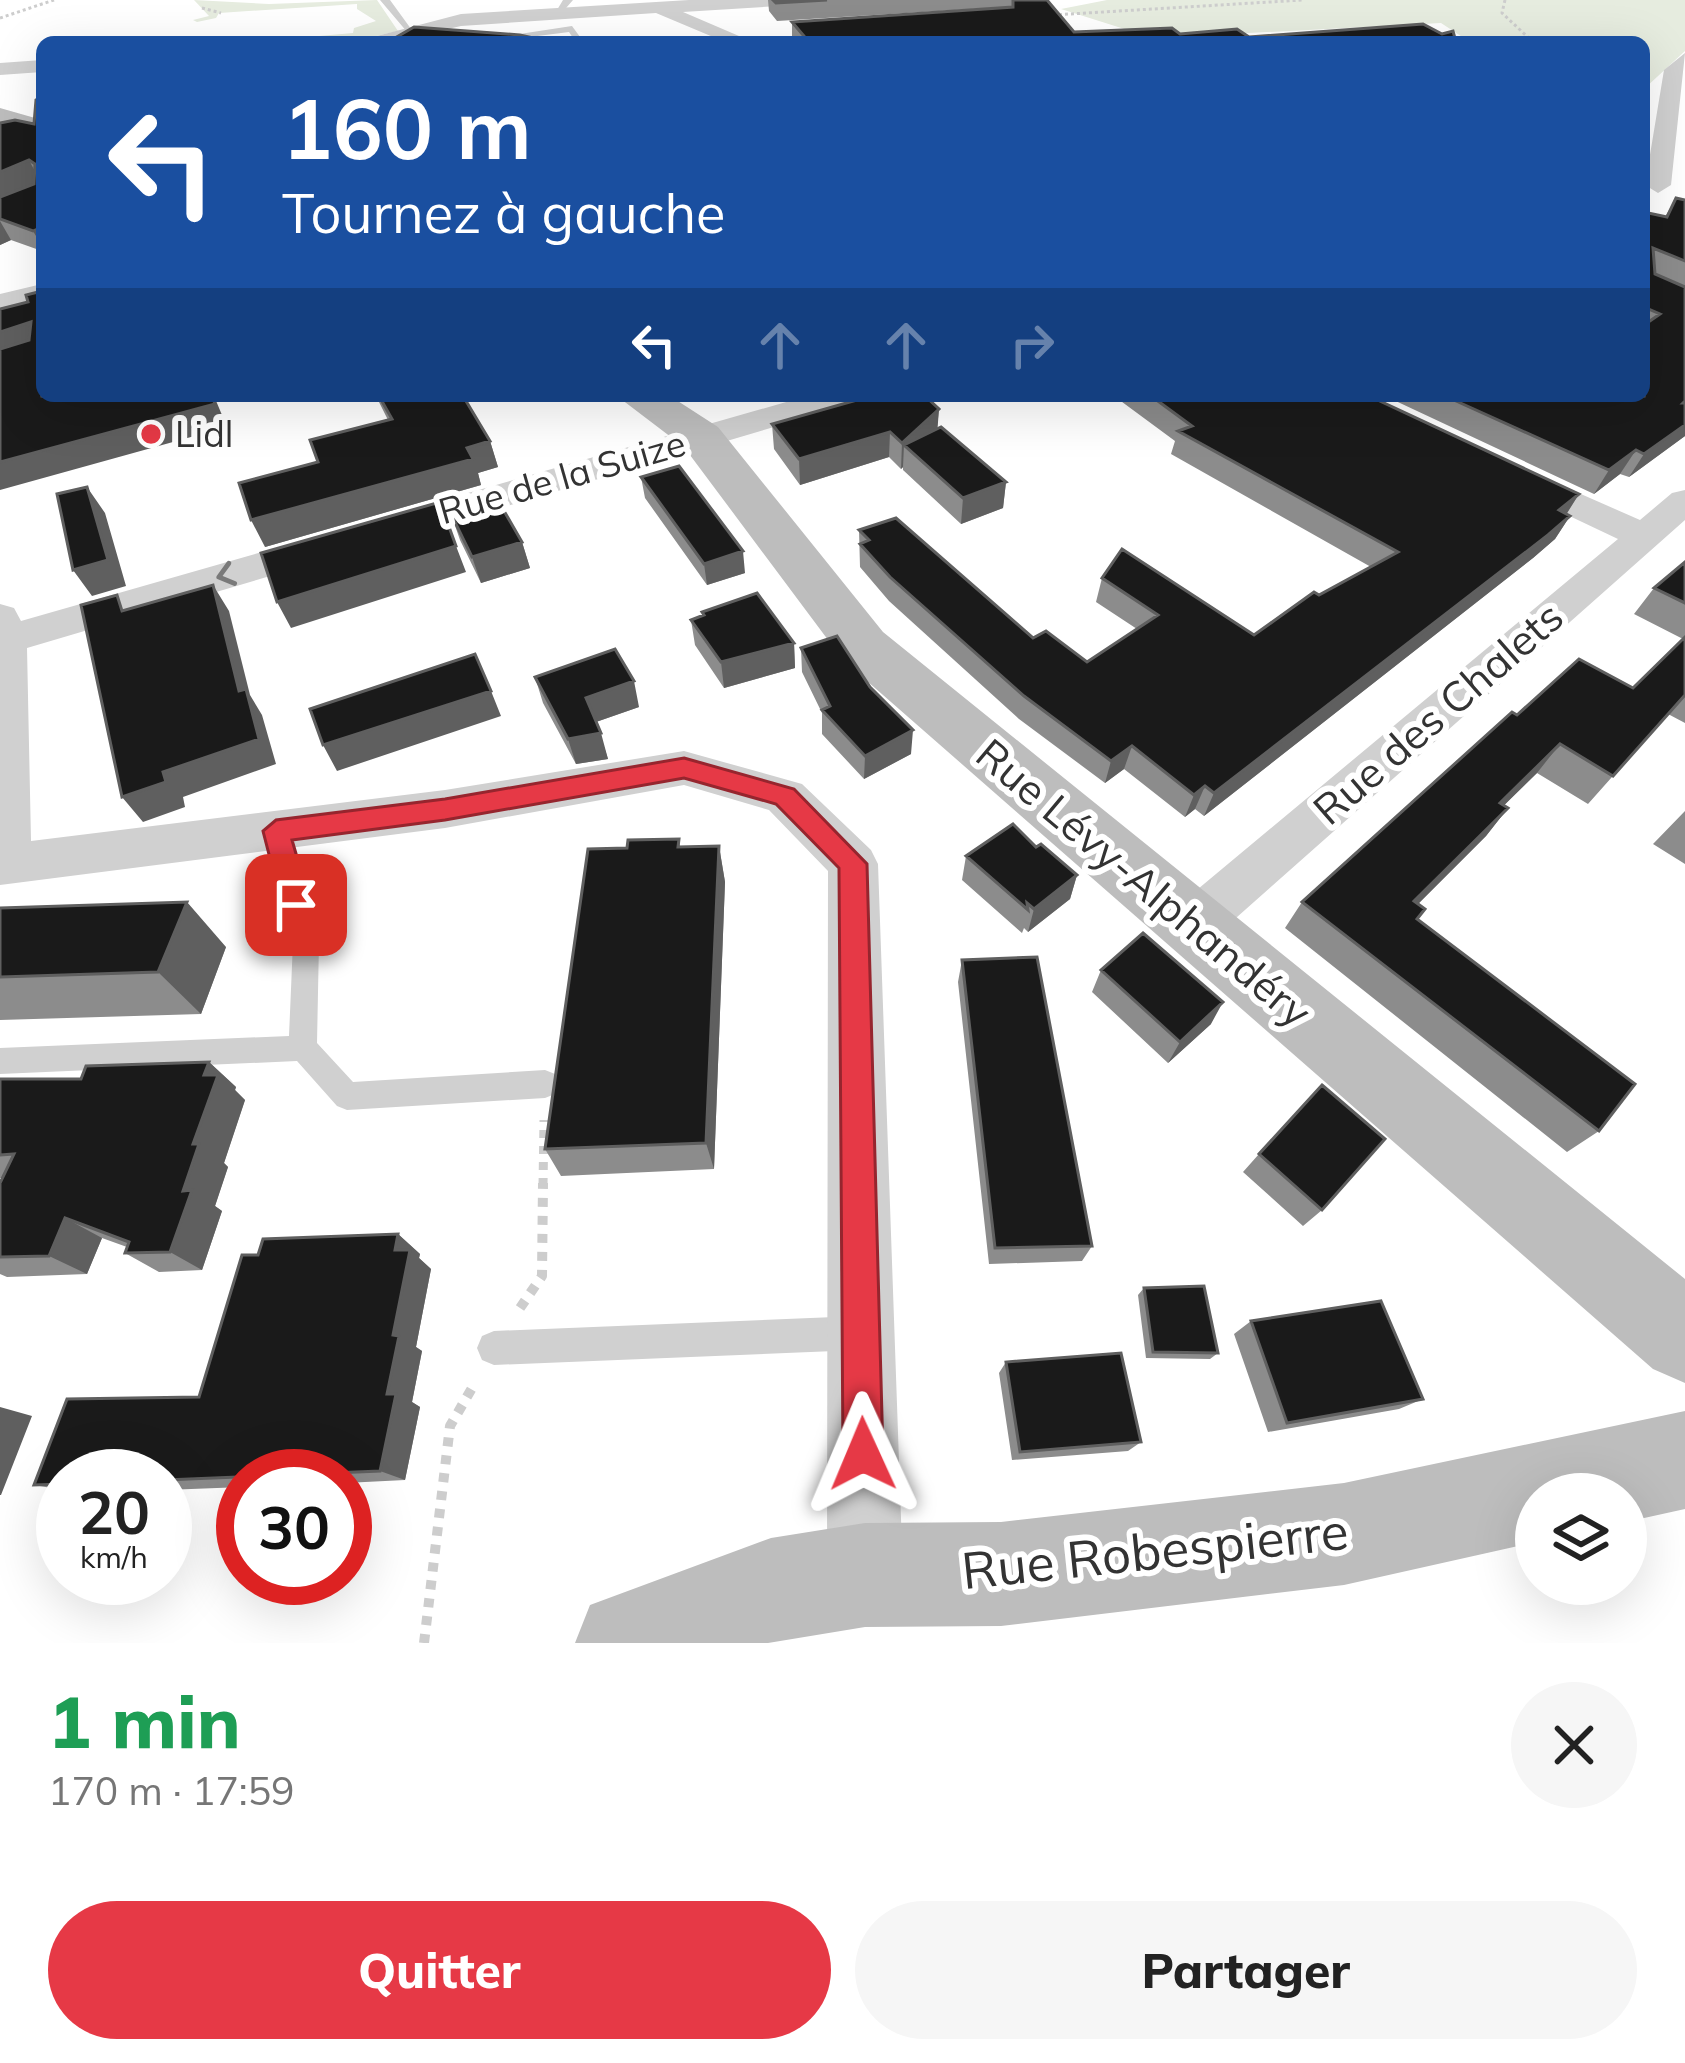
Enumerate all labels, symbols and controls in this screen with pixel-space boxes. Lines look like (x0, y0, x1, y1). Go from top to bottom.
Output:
text: 160 m (282, 75, 532, 180)
icon: left (84, 84, 240, 240)
text: Tournez à gauche (282, 179, 725, 247)
icon: left (621, 312, 687, 378)
icon: ahead (747, 312, 813, 378)
icon: ahead (873, 312, 939, 378)
icon: right (999, 312, 1065, 378)
place label: Lidl (175, 411, 233, 456)
street label: Rue de la Suize (433, 420, 690, 533)
marker: Lidl (138, 421, 164, 447)
one-way arrow (216, 561, 237, 586)
street label: Rue des Chalets (1302, 590, 1573, 836)
street label: Rue Lévy-Alphandéry (966, 727, 1323, 1038)
pin (245, 854, 347, 956)
icon: arrive (263, 872, 329, 938)
position arrow (800, 1391, 926, 1517)
speed limit sign: 30 (216, 1449, 372, 1605)
map controls (1515, 1473, 1647, 1605)
button: layers (1515, 1473, 1647, 1605)
text: 20 (78, 1474, 150, 1549)
street label: Rue Robespierre (959, 1498, 1351, 1602)
text: km/h (80, 1538, 148, 1576)
text: 1 min (48, 1676, 241, 1766)
button: close (1511, 1682, 1637, 1808)
text: 170 m · 17:59 (48, 1766, 294, 1815)
button: Quitter (48, 1901, 831, 2039)
button: Partager (855, 1901, 1637, 2039)

